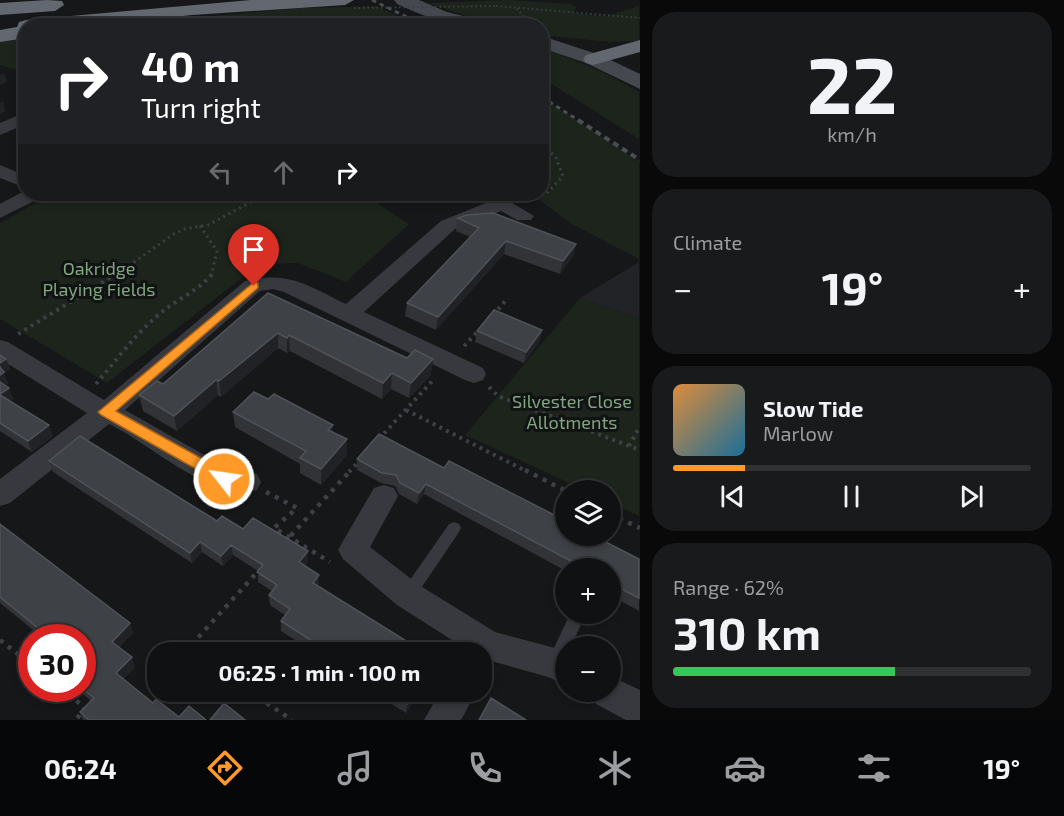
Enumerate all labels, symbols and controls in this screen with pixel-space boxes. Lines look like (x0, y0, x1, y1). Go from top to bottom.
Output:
text: 22 (807, 36, 897, 130)
text: 40 m (141, 40, 240, 90)
icon: right (42, 42, 120, 120)
text: Turn right (141, 91, 261, 123)
text: km/h (827, 122, 877, 146)
icon: left (204, 156, 237, 189)
icon: ahead (267, 156, 300, 189)
icon: right (330, 156, 363, 189)
pin (228, 224, 279, 286)
text: Climate (673, 230, 742, 254)
icon: arrive (237, 233, 270, 266)
park label: Oakridge Playing Fields (43, 257, 156, 300)
text: 19° (822, 260, 883, 314)
text: − (673, 268, 692, 308)
text: + (1013, 268, 1031, 308)
park label: Silvester Close Allotments (512, 390, 632, 433)
text: Slow Tide (763, 395, 863, 421)
text: Marlow (763, 421, 833, 445)
position arrow (192, 447, 256, 511)
map controls (555, 480, 621, 702)
button: layers (555, 480, 621, 546)
icon: previous (716, 480, 749, 513)
icon: pause (835, 480, 868, 513)
icon: next (955, 480, 988, 513)
button: + (555, 558, 621, 624)
text: Range · 62% (673, 575, 784, 599)
text: 310 km (673, 605, 821, 659)
speed limit sign: 30 (18, 624, 96, 702)
button: − (555, 636, 621, 702)
text: 06:25 · 1 min · 100 m (219, 659, 420, 685)
icon: directions (204, 747, 246, 789)
icon: music (334, 747, 376, 789)
icon: phone (464, 747, 506, 789)
icon: climate (594, 747, 636, 789)
icon: car (724, 747, 766, 789)
icon: filters (853, 747, 895, 789)
text: 06:24 (44, 752, 117, 784)
text: 19° (983, 752, 1020, 784)

